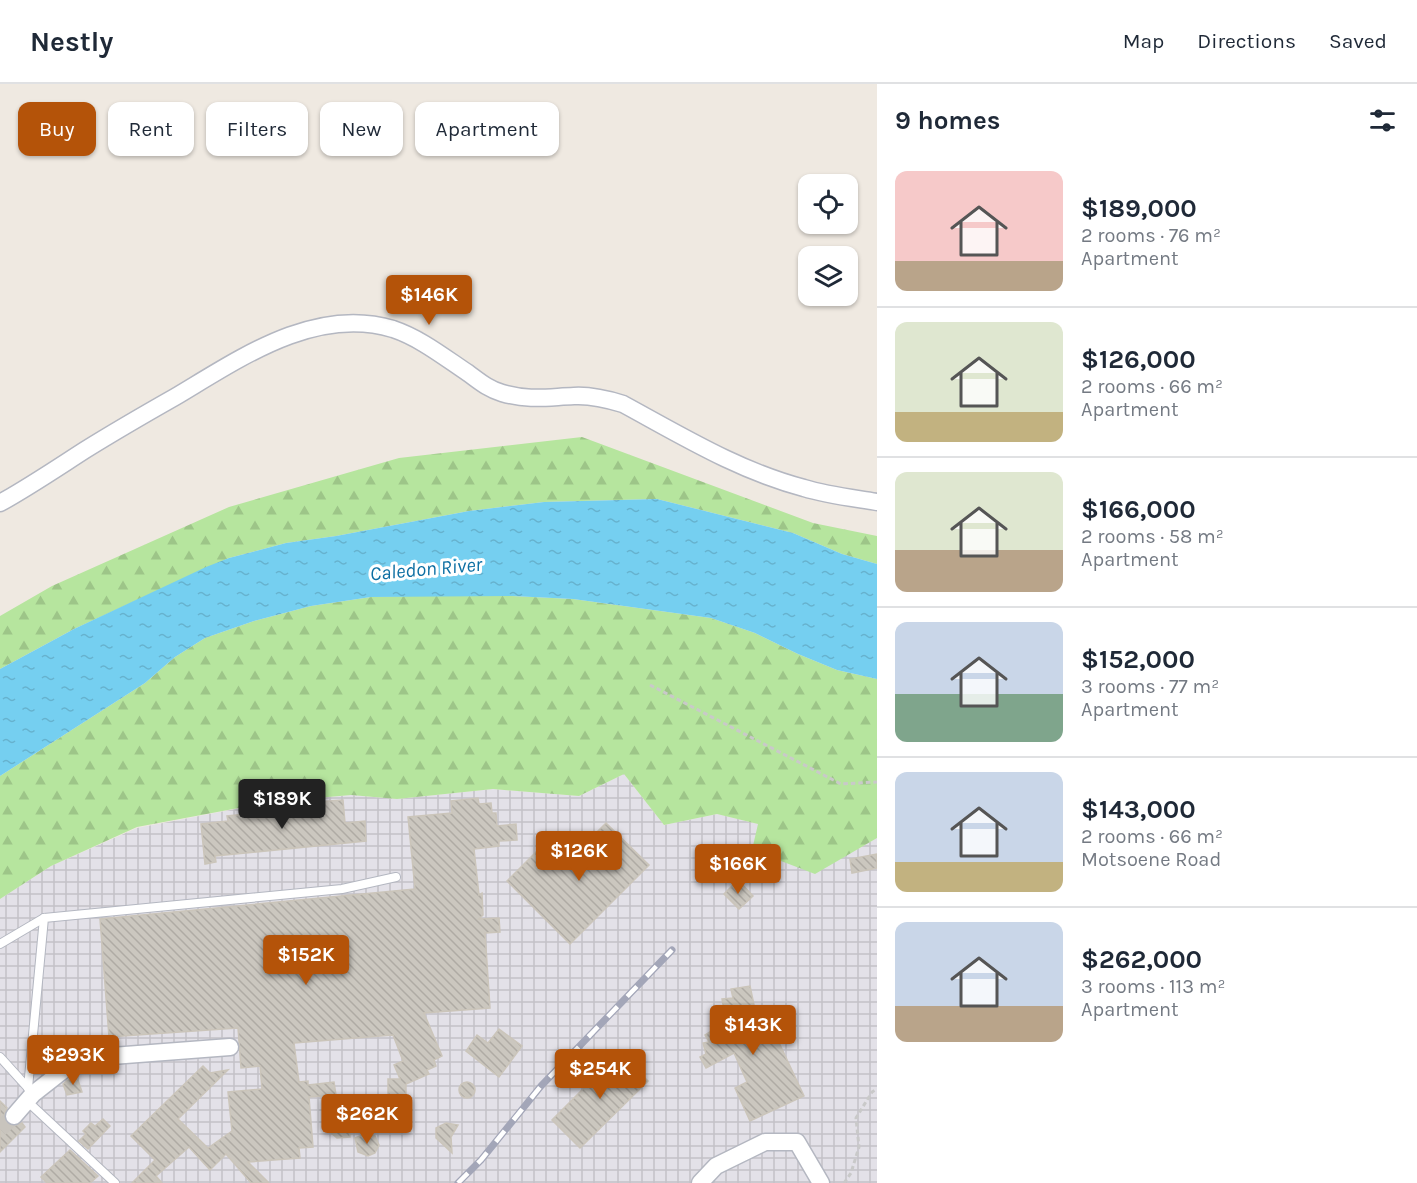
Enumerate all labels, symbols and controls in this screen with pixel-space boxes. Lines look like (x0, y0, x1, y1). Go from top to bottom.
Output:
text: Nestly (30, 25, 113, 58)
text: Map (1123, 29, 1164, 53)
text: Directions (1197, 29, 1296, 53)
text: Saved (1329, 29, 1387, 53)
chip: Buy (18, 102, 96, 156)
chip: Rent (108, 102, 194, 156)
chip: Filters (206, 102, 308, 156)
chip: New (320, 102, 403, 156)
chip: Apartment (415, 102, 559, 156)
icon: filters (1366, 104, 1399, 137)
text: 9 homes (895, 105, 1001, 136)
map controls (798, 174, 858, 306)
button: locate (798, 174, 858, 234)
text: $189,000 (1081, 193, 1197, 224)
icon: home (943, 195, 1015, 267)
text: 2 rooms · 76 m² (1081, 224, 1221, 247)
button: layers (798, 246, 858, 306)
text: Apartment (1081, 247, 1179, 270)
pin: $146K (387, 275, 471, 326)
text: $146K (400, 283, 458, 306)
text: $126,000 (1081, 344, 1196, 375)
icon: home (943, 346, 1015, 418)
text: 2 rooms · 66 m² (1081, 375, 1223, 398)
text: Apartment (1081, 398, 1179, 421)
text: $166,000 (1081, 494, 1196, 525)
icon: home (943, 496, 1015, 568)
text: 2 rooms · 58 m² (1081, 525, 1224, 548)
text: Apartment (1081, 548, 1179, 571)
water label: Caledon River (369, 553, 484, 585)
text: $152,000 (1081, 644, 1195, 675)
icon: home (943, 646, 1015, 718)
text: 3 rooms · 77 m² (1081, 675, 1219, 698)
text: Apartment (1081, 698, 1179, 721)
pin: $189K (240, 779, 324, 830)
text: $189K (252, 787, 312, 810)
text: $143,000 (1081, 794, 1196, 825)
icon: home (943, 796, 1015, 868)
text: 2 rooms · 66 m² (1081, 825, 1223, 848)
pin: $126K (537, 831, 621, 882)
text: $126K (550, 839, 608, 862)
pin: $166K (696, 844, 780, 895)
text: Motsoene Road (1081, 848, 1221, 871)
text: $166K (709, 852, 767, 875)
pin: $152K (264, 935, 348, 986)
text: $152K (277, 943, 335, 966)
text: $262,000 (1081, 944, 1202, 975)
icon: home (943, 946, 1015, 1018)
text: 3 rooms · 113 m² (1081, 975, 1225, 998)
text: Apartment (1081, 998, 1179, 1021)
pin: $143K (711, 1005, 795, 1056)
text: $143K (724, 1013, 782, 1036)
pin: $293K (31, 1035, 115, 1086)
text: $293K (41, 1043, 105, 1066)
pin: $254K (558, 1049, 642, 1100)
text: $254K (569, 1057, 631, 1080)
pin: $262K (325, 1094, 409, 1145)
text: $262K (335, 1102, 399, 1125)

